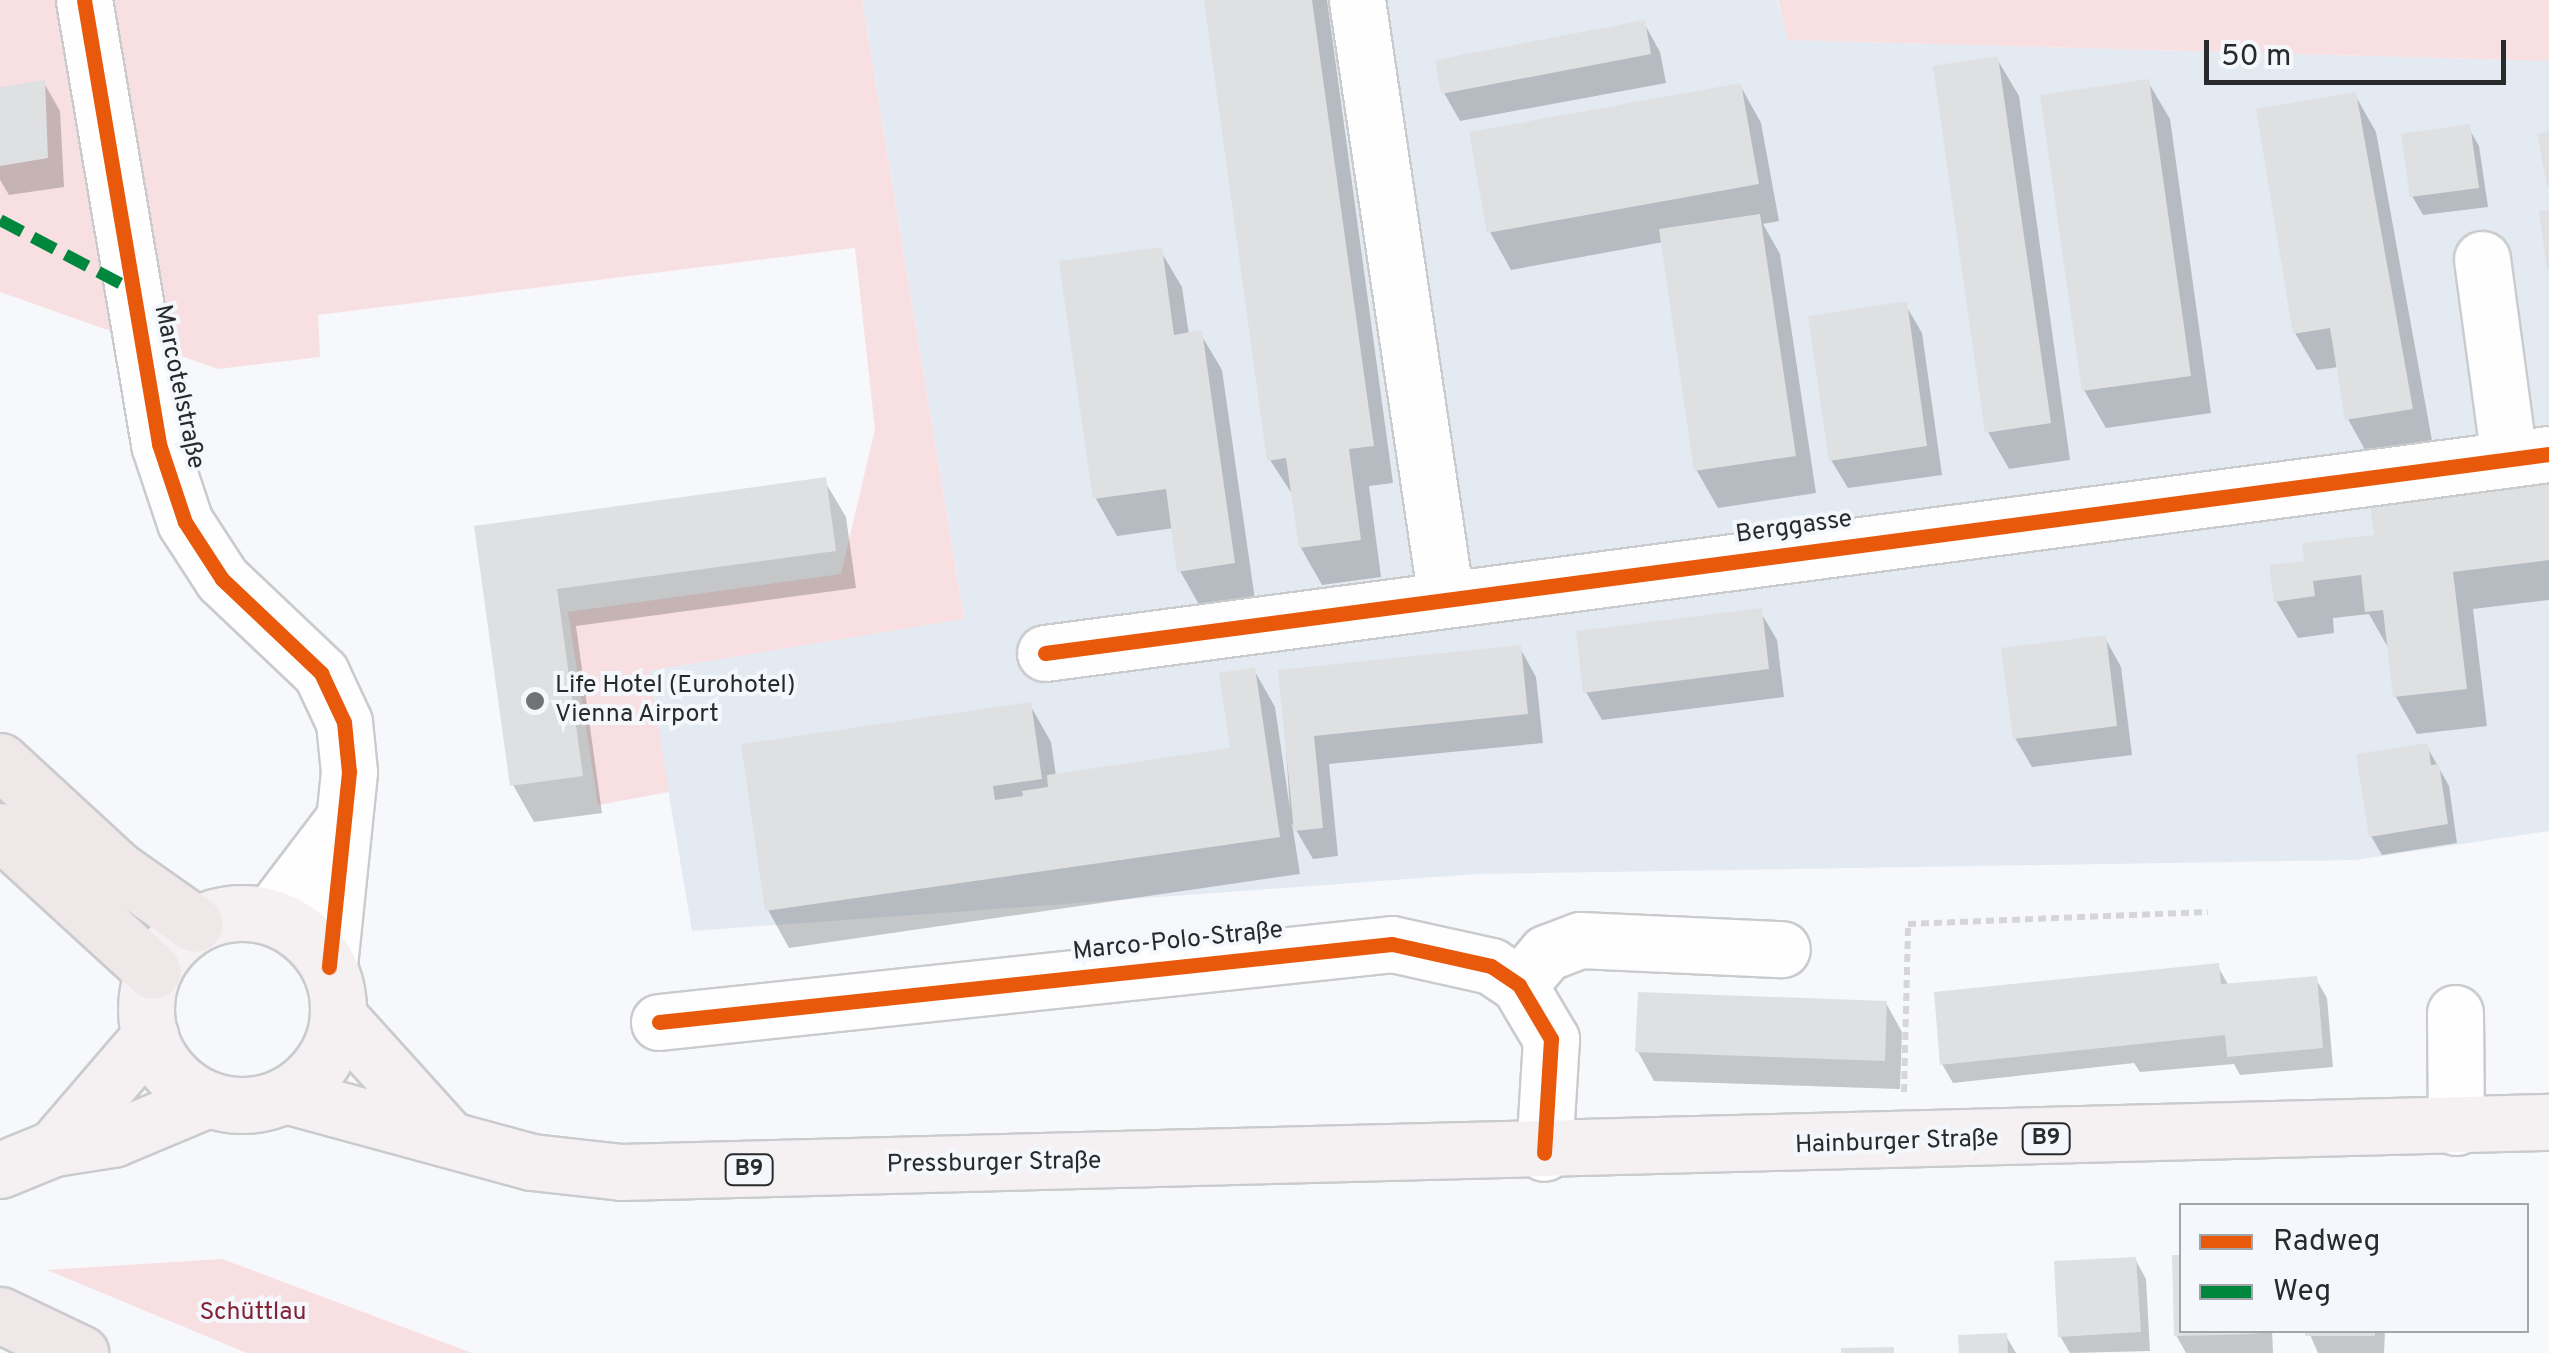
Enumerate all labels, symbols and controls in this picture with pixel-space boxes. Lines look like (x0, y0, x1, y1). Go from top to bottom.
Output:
scale bar (2209, 20, 2512, 82)
text: 50 m (2221, 39, 2291, 76)
street label: Marcotelstraße (146, 302, 210, 472)
street label: Berggasse (1734, 505, 1854, 551)
place label: Life Hotel (Eurohotel) Vienna Airport (555, 672, 795, 731)
marker: Life Hotel (Eurohotel) Vienna Airport (524, 690, 546, 712)
street label: Marco-Polo-Straße (1071, 916, 1285, 968)
road number: B9 (2021, 1122, 2071, 1156)
street label: Hainburger Straße (1795, 1124, 1999, 1162)
street label: Pressburger Straße (886, 1147, 1102, 1181)
road number: B9 (724, 1153, 774, 1187)
legend (2179, 1203, 2529, 1333)
text: Radweg (2273, 1224, 2380, 1261)
text: Weg (2273, 1274, 2331, 1311)
park label: Schüttlau (200, 1298, 306, 1328)

